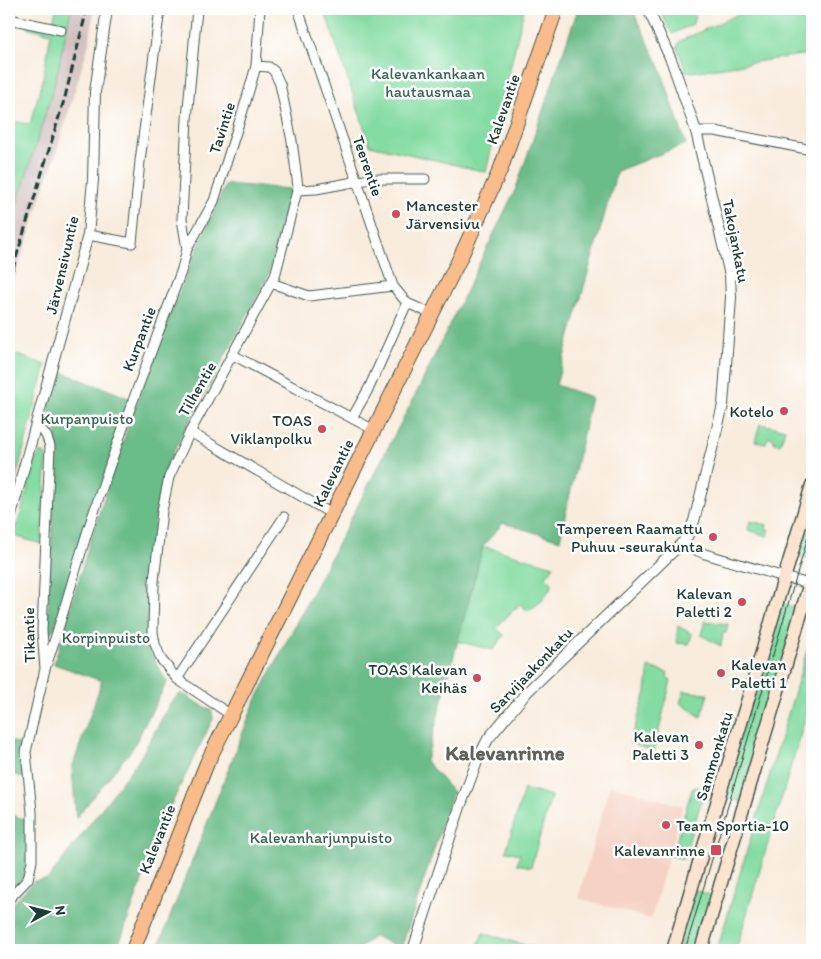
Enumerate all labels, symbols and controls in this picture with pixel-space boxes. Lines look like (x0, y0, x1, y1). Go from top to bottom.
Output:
park label: Kalevankankaan hautausmaa (371, 64, 485, 101)
street label: Kalevantie (482, 71, 524, 147)
street label: Tavintie (205, 100, 239, 156)
street label: Teerentie (349, 133, 387, 199)
place label: Mancester Järvensivu (406, 196, 480, 233)
street label: Takojankatu (719, 198, 753, 285)
marker: Mancester Järvensivu (390, 208, 402, 220)
street label: Järvensivuntie (41, 214, 83, 316)
street label: Kurpantie (118, 304, 160, 374)
street label: Tilhentie (174, 358, 220, 420)
place label: Kotelo (729, 402, 774, 421)
marker: Kotelo (778, 405, 790, 417)
park label: Kurpanpuisto (41, 409, 133, 428)
place label: TOAS Viklanpolku (230, 411, 312, 448)
marker: TOAS Viklanpolku (316, 423, 328, 435)
street label: Kalevantie (308, 436, 358, 510)
place label: Tampereen Raamattu Puhuu -seurakunta (557, 519, 703, 556)
marker: Tampereen Raamattu Puhuu -seurakunta (707, 531, 719, 543)
place label: Kalevan Paletti 2 (675, 584, 733, 621)
marker: Kalevan Paletti 2 (736, 596, 748, 608)
street label: Tikantie (19, 607, 39, 663)
street label: Sarvijaakonkatu (485, 623, 577, 717)
park label: Korpinpuisto (62, 628, 150, 647)
place label: Kalevan Paletti 1 (731, 655, 787, 692)
place label: TOAS Kalevan Keihäs (368, 660, 467, 697)
marker: Kalevan Paletti 1 (715, 667, 727, 679)
marker: TOAS Kalevan Keihäs (471, 672, 483, 684)
street label: Sammonkatu (691, 709, 737, 803)
place label: Kalevan Paletti 3 (632, 727, 689, 764)
marker: Kalevan Paletti 3 (693, 739, 705, 751)
district label: Kalevanrinne (445, 740, 565, 765)
street label: Kalevantie (134, 802, 180, 876)
place label: Team Sportia-10 (676, 816, 789, 835)
marker: Team Sportia-10 (660, 819, 672, 831)
park label: Kalevanharjunpuisto (250, 828, 392, 847)
place label: Kalevanrinne (614, 841, 705, 860)
marker: Kalevanrinne (709, 843, 723, 857)
north arrow (22, 886, 72, 936)
text: N (51, 905, 69, 916)

